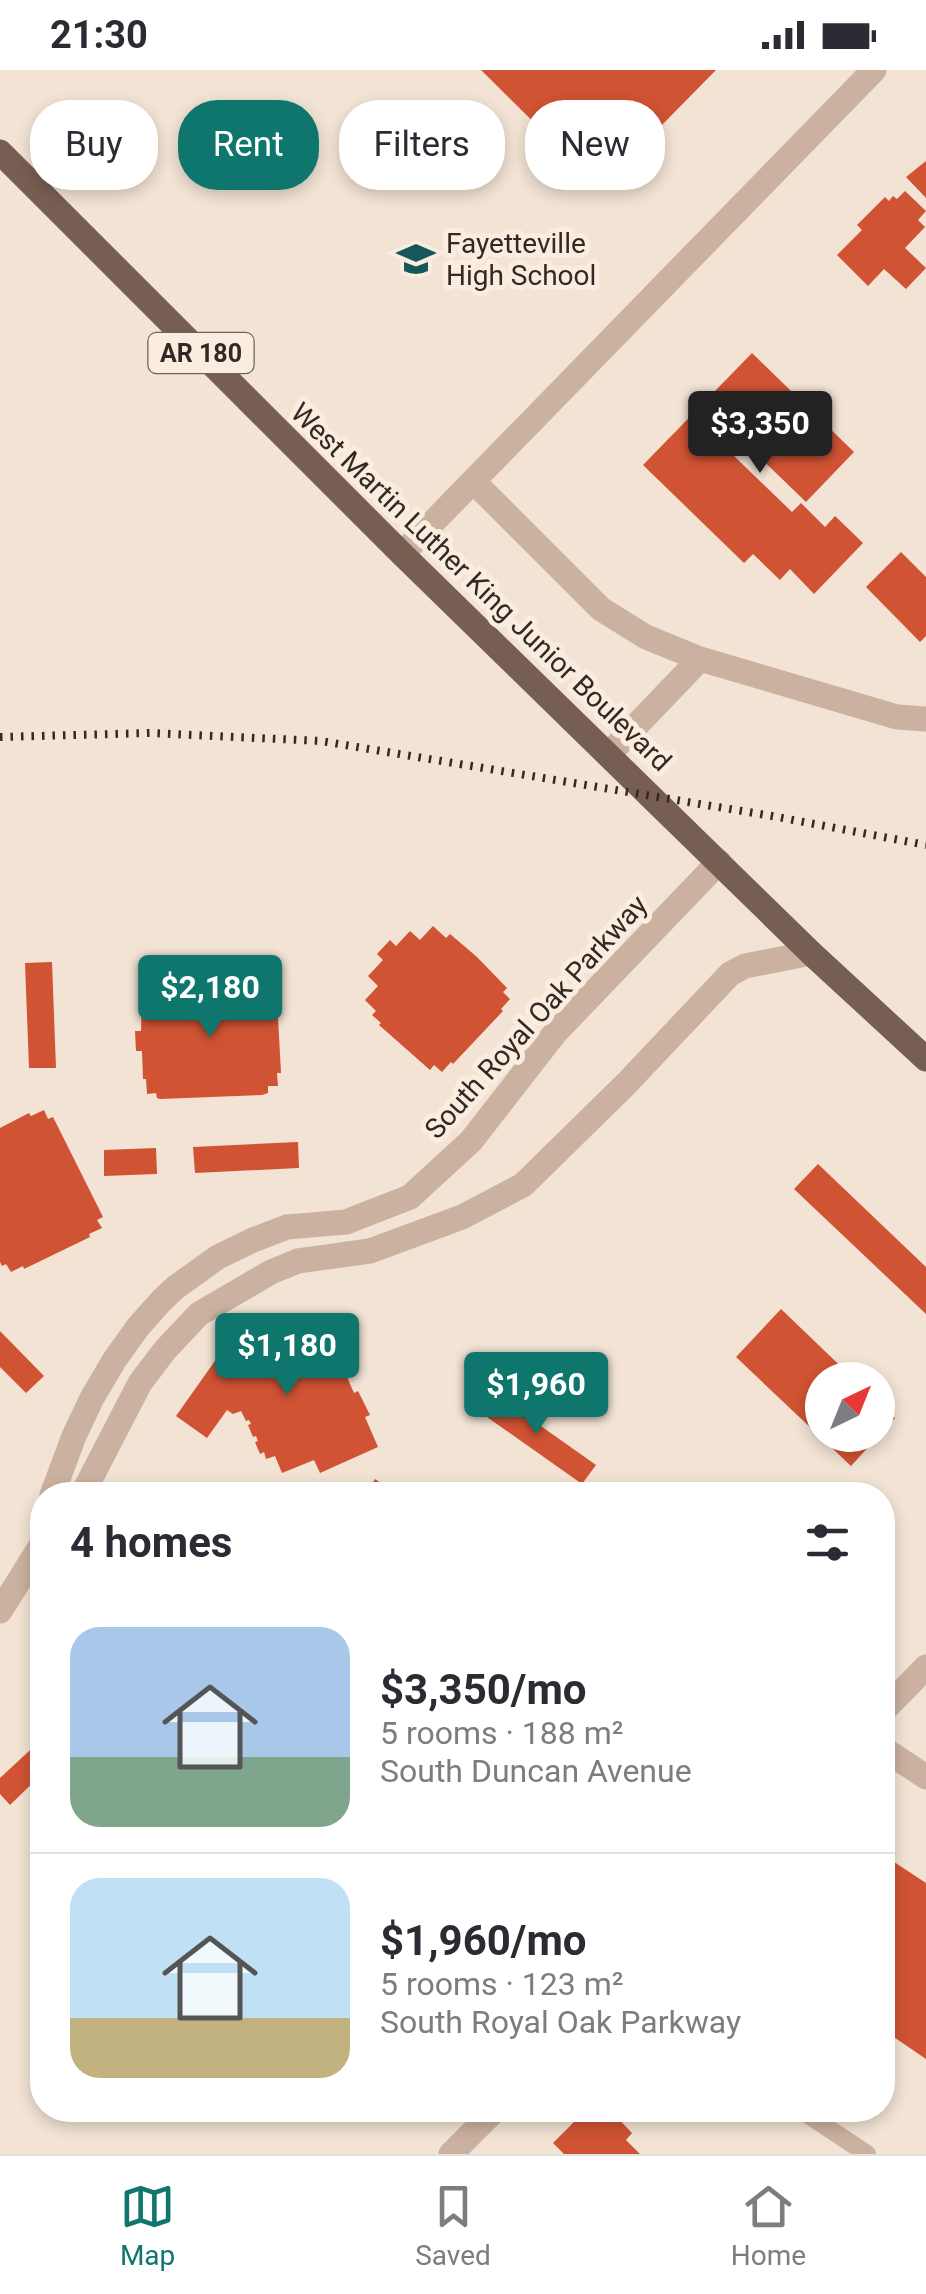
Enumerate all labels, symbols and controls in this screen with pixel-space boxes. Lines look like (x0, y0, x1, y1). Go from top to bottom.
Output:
text: 21:30 (50, 13, 148, 57)
chip: Buy (30, 100, 158, 190)
chip: Rent (178, 100, 319, 190)
chip: Filters (339, 100, 505, 190)
chip: New (525, 100, 665, 190)
place label: Fayetteville High School (446, 227, 596, 292)
school or university icon: Fayetteville High School (395, 238, 437, 280)
road number: AR 180 (148, 333, 254, 373)
pin: $3,350 (679, 391, 841, 476)
street label: West Martin Luther King Junior Boulevard (284, 396, 678, 778)
text: $3,350 (710, 404, 810, 442)
street label: South Royal Oak Parkway (418, 889, 654, 1145)
pin: $2,180 (129, 955, 291, 1040)
text: $2,180 (160, 968, 260, 1006)
pin: $1,180 (206, 1313, 368, 1398)
text: $1,180 (237, 1326, 337, 1364)
pin: $1,960 (455, 1352, 617, 1437)
north arrow (805, 1362, 895, 1452)
map controls (805, 1362, 895, 1452)
text: $1,960 (486, 1365, 586, 1403)
icon: filters (800, 1515, 855, 1570)
text: 4 homes (70, 1518, 232, 1567)
text: $3,350/mo (380, 1665, 587, 1714)
icon: home (150, 1667, 270, 1787)
text: 5 rooms · 188 m² (380, 1714, 623, 1752)
text: South Duncan Avenue (380, 1752, 692, 1790)
text: $1,960/mo (380, 1916, 587, 1965)
icon: home (150, 1918, 270, 2038)
text: 5 rooms · 123 m² (380, 1965, 623, 2003)
text: South Royal Oak Parkway (380, 2003, 741, 2041)
tab: Map (120, 2179, 175, 2272)
tab: Saved (415, 2179, 491, 2272)
tab: Home (731, 2179, 806, 2272)

